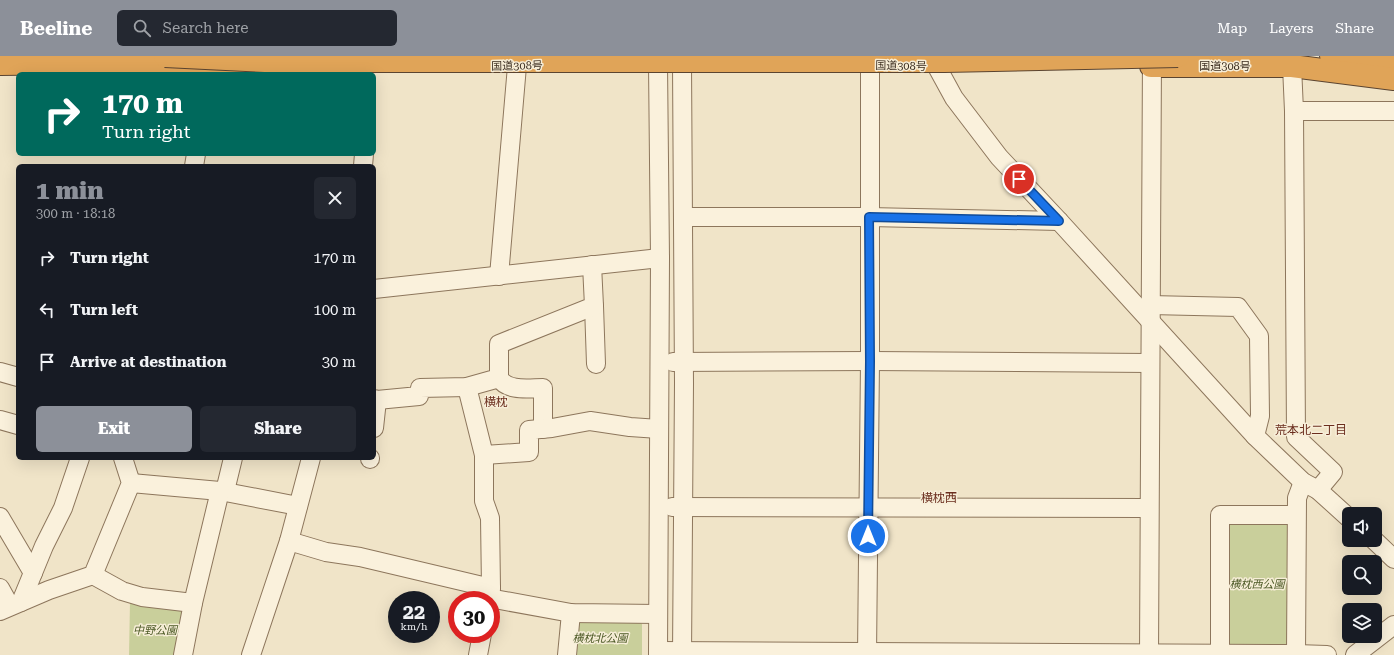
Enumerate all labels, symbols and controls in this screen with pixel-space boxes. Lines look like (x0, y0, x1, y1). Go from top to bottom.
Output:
search box (117, 10, 397, 46)
text: Beeline (20, 17, 93, 40)
icon: search (131, 17, 153, 39)
text: Search here (163, 19, 248, 37)
text: Map (1217, 20, 1247, 36)
text: Layers (1269, 20, 1313, 36)
text: Share (1335, 20, 1374, 36)
street label: 国道308号 (491, 59, 543, 73)
street label: 国道308号 (875, 59, 927, 73)
street label: 国道308号 (1199, 60, 1251, 73)
text: 170 m (102, 87, 183, 120)
icon: right (36, 88, 88, 140)
text: Turn right (102, 121, 190, 142)
pin (1002, 162, 1036, 196)
icon: arrive (1008, 168, 1030, 190)
text: 1 min (36, 177, 103, 205)
button: close (314, 177, 356, 219)
text: 300 m · 18:18 (36, 206, 115, 221)
icon: right (36, 247, 58, 269)
text: Turn right (70, 249, 149, 267)
text: 170 m (313, 249, 356, 267)
icon: left (36, 299, 58, 321)
text: Turn left (70, 301, 138, 319)
text: 100 m (313, 301, 356, 319)
icon: arrive (36, 351, 58, 373)
text: Arrive at destination (70, 353, 226, 371)
text: 30 m (322, 353, 356, 371)
district label: 横枕 (484, 395, 508, 409)
button: Exit (36, 406, 192, 452)
button: Share (200, 406, 356, 452)
district label: 荒本北二丁目 (1275, 423, 1347, 437)
district label: 横枕西 (921, 491, 957, 505)
map controls (1342, 507, 1382, 643)
button: sound (1342, 507, 1382, 547)
position arrow (847, 515, 889, 557)
button: search (1342, 555, 1382, 595)
park label: 横枕西公園 (1230, 578, 1286, 591)
speed limit sign: 30 (448, 591, 500, 643)
text: 22 (403, 600, 425, 624)
button: layers (1342, 603, 1382, 643)
text: km/h (401, 621, 427, 632)
park label: 中野公園 (133, 624, 179, 637)
park label: 横枕北公園 (573, 632, 629, 645)

